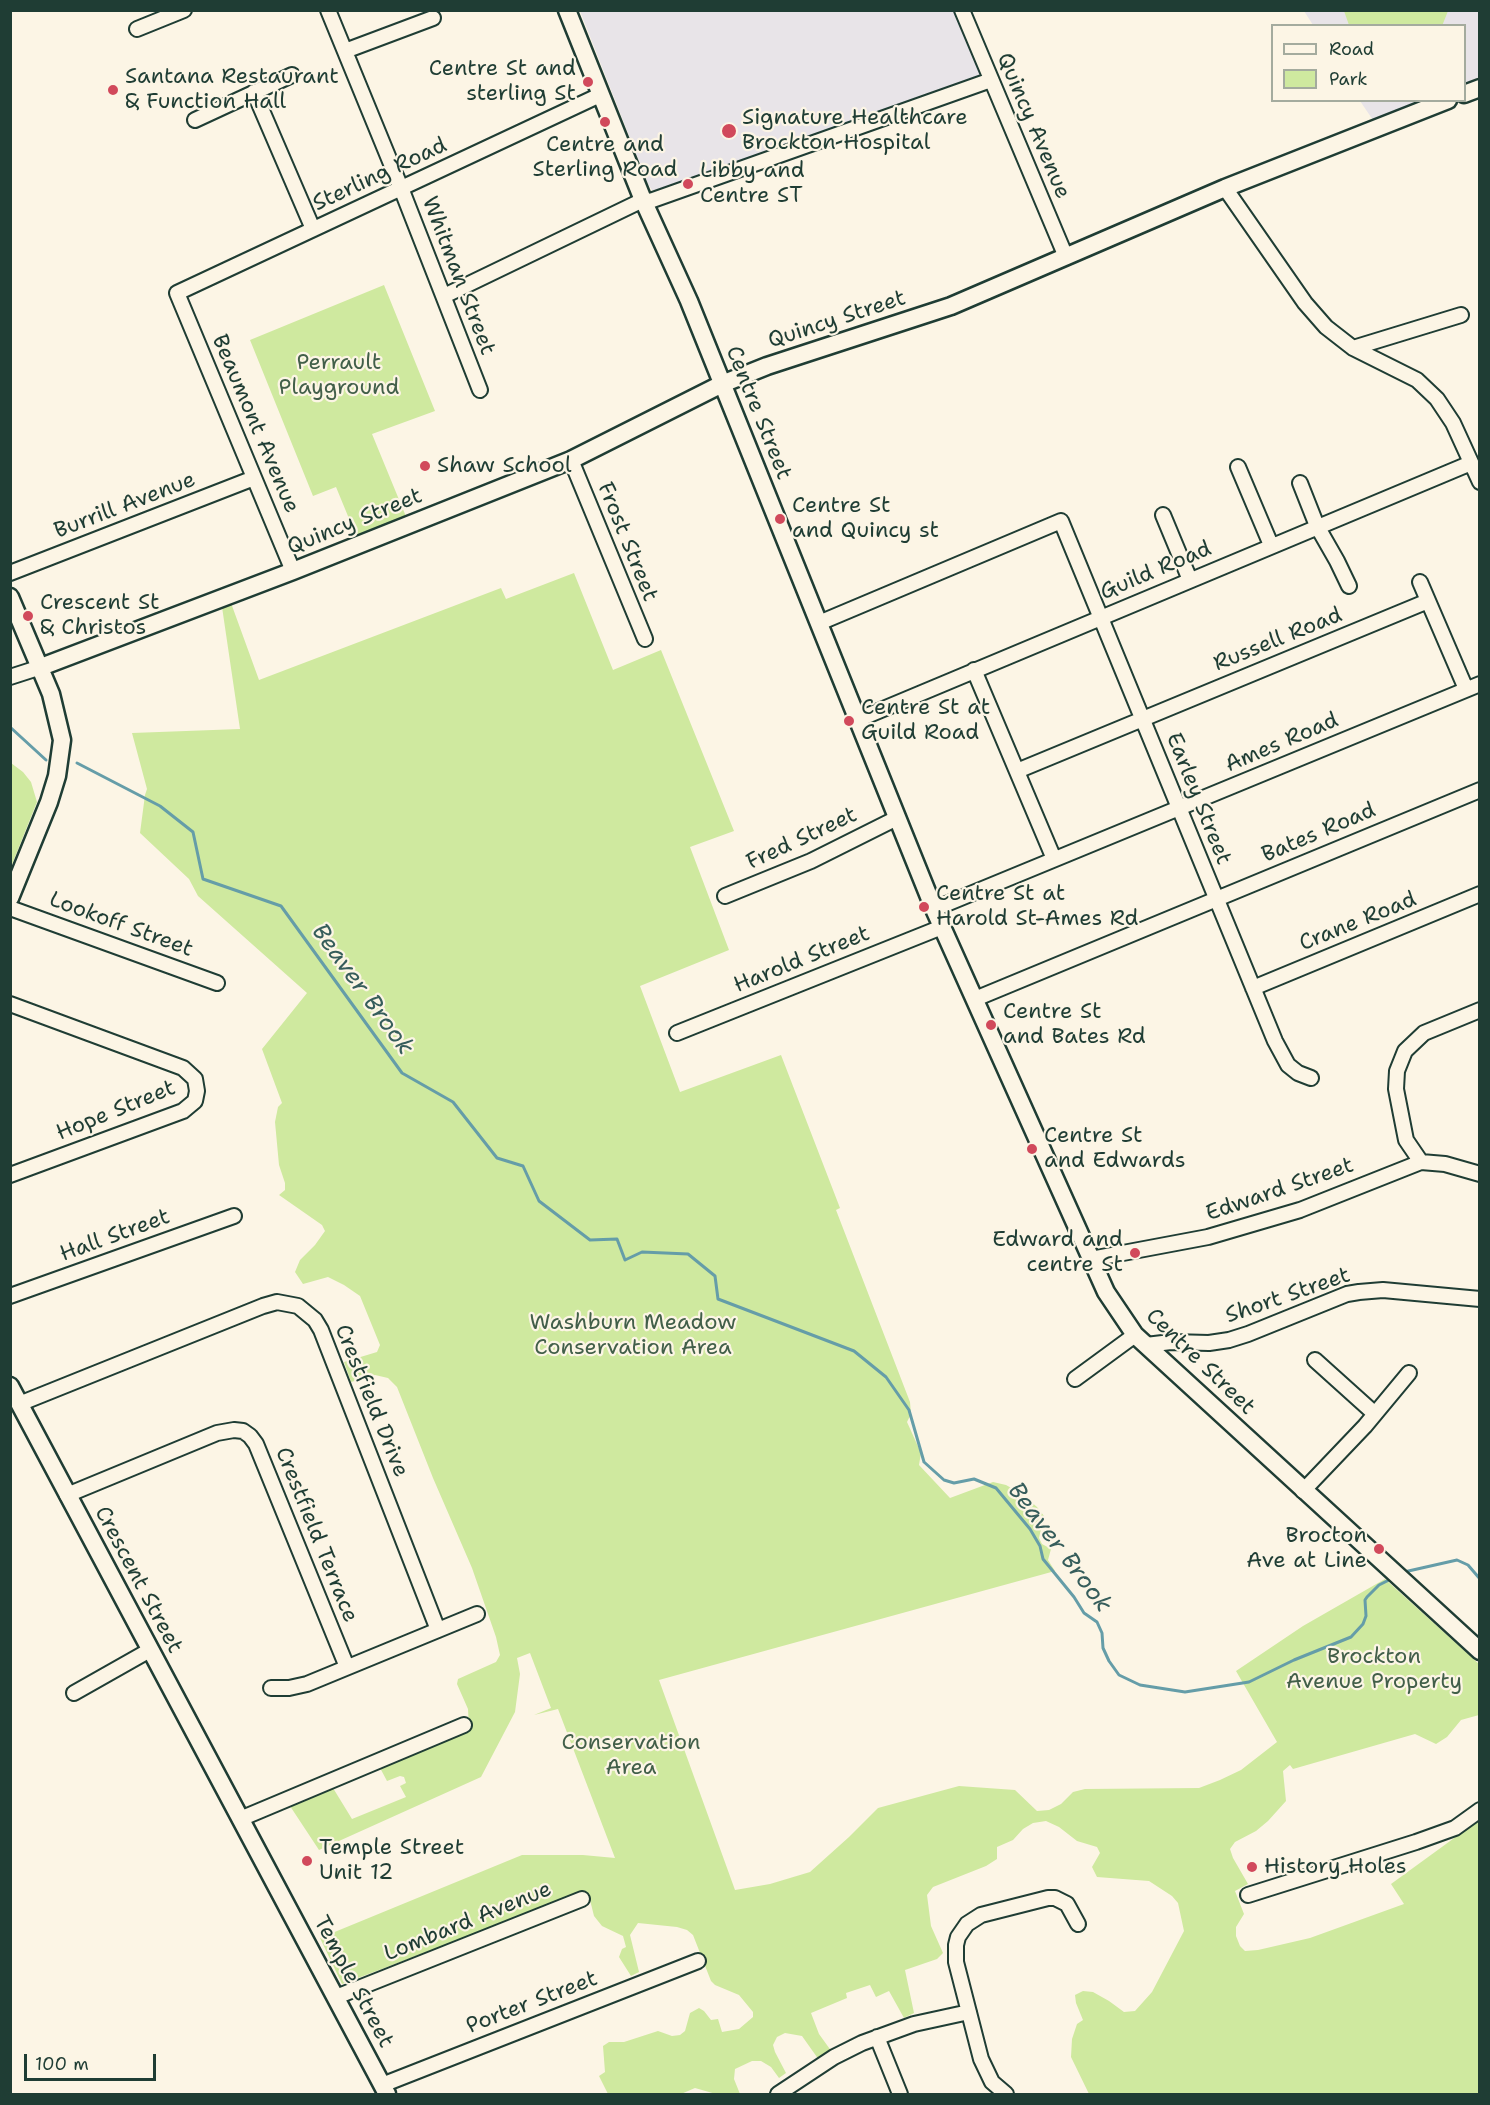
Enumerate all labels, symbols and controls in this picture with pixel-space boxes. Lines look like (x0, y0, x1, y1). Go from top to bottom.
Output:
legend (1271, 24, 1466, 102)
text: Road (1329, 37, 1374, 61)
street label: Quincy Avenue (990, 49, 1076, 203)
place label: Centre St and sterling St (429, 56, 576, 107)
place label: Santana Restaurant & Function Hall (125, 64, 339, 116)
text: Park (1329, 67, 1368, 91)
marker: Centre St and sterling St (581, 75, 595, 89)
marker: Santana Restaurant & Function Hall (106, 83, 120, 97)
place label: Signature Healthcare Brockton Hospital (742, 105, 968, 156)
marker: Centre and Sterling Road (598, 115, 612, 129)
marker: Signature Healthcare Brockton Hospital (720, 122, 738, 140)
street label: Sterling Road (309, 132, 451, 218)
place label: Centre and Sterling Road (533, 132, 677, 184)
place label: Libby and Centre ST (700, 158, 805, 210)
marker: Libby and Centre ST (681, 177, 695, 191)
street label: Whitman Street (416, 193, 500, 359)
street label: Quincy Street (765, 285, 909, 355)
street label: Beaumont Avenue (206, 331, 304, 517)
street label: Centre Street (719, 342, 797, 484)
park label: Perrault Playground (279, 350, 399, 402)
place label: Shaw School (437, 453, 572, 479)
marker: Shaw School (418, 459, 432, 473)
street label: Burrill Avenue (51, 467, 199, 545)
street label: Frost Street (591, 479, 663, 605)
street label: Quincy Street (284, 483, 426, 561)
place label: Centre St and Quincy st (792, 493, 939, 544)
marker: Centre St and Quincy st (773, 512, 787, 526)
street label: Guild Road (1096, 536, 1216, 606)
place label: Crescent St & Christos (40, 590, 160, 642)
street label: Russell Road (1210, 602, 1346, 678)
marker: Crescent St & Christos (21, 609, 35, 623)
place label: Centre St at Guild Road (861, 695, 990, 746)
street label: Ames Road (1221, 707, 1343, 779)
marker: Centre St at Guild Road (842, 714, 856, 728)
street label: Earley Street (1160, 729, 1236, 869)
street label: Bates Road (1258, 797, 1380, 869)
street label: Fred Street (743, 802, 861, 876)
place label: Centre St at Harold St-Ames Rd (936, 881, 1138, 932)
street label: Lookoff Street (45, 887, 197, 963)
street label: Crane Road (1296, 887, 1420, 957)
marker: Centre St at Harold St-Ames Rd (917, 900, 931, 914)
water label: Beaver Brook (305, 919, 419, 1061)
street label: Harold Street (730, 921, 874, 999)
place label: Centre St and Bates Rd (1003, 999, 1146, 1050)
marker: Centre St and Bates Rd (984, 1018, 998, 1032)
street label: Hope Street (53, 1075, 179, 1147)
place label: Centre St and Edwards (1044, 1123, 1186, 1174)
marker: Centre St and Edwards (1025, 1142, 1039, 1156)
street label: Edward Street (1203, 1152, 1357, 1228)
street label: Hall Street (57, 1204, 173, 1268)
place label: Edward and centre St (992, 1227, 1123, 1278)
marker: Edward and centre St (1128, 1246, 1142, 1260)
street label: Short Street (1222, 1262, 1354, 1330)
street label: Centre Street (1140, 1303, 1260, 1421)
park label: Washburn Meadow Conservation Area (530, 1310, 736, 1362)
street label: Crestfield Drive (328, 1321, 414, 1481)
street label: Crestfield Terrace (269, 1444, 363, 1626)
water label: Beaver Brook (1001, 1477, 1117, 1619)
street label: Crescent Street (88, 1502, 188, 1658)
place label: Brocton Ave at Line (1246, 1523, 1367, 1574)
marker: Brocton Ave at Line (1372, 1542, 1386, 1556)
park label: Brockton Avenue Property (1286, 1644, 1462, 1696)
park label: Conservation Area (561, 1730, 701, 1782)
place label: Temple Street Unit 12 (319, 1835, 464, 1886)
marker: Temple Street Unit 12 (300, 1854, 314, 1868)
place label: History Holes (1264, 1854, 1407, 1880)
marker: History Holes (1245, 1860, 1259, 1874)
street label: Lombard Avenue (380, 1876, 556, 1968)
street label: Temple Street (307, 1912, 399, 2052)
street label: Porter Street (463, 1966, 601, 2040)
scale bar (27, 2042, 159, 2080)
text: 100 m (35, 2052, 89, 2076)

